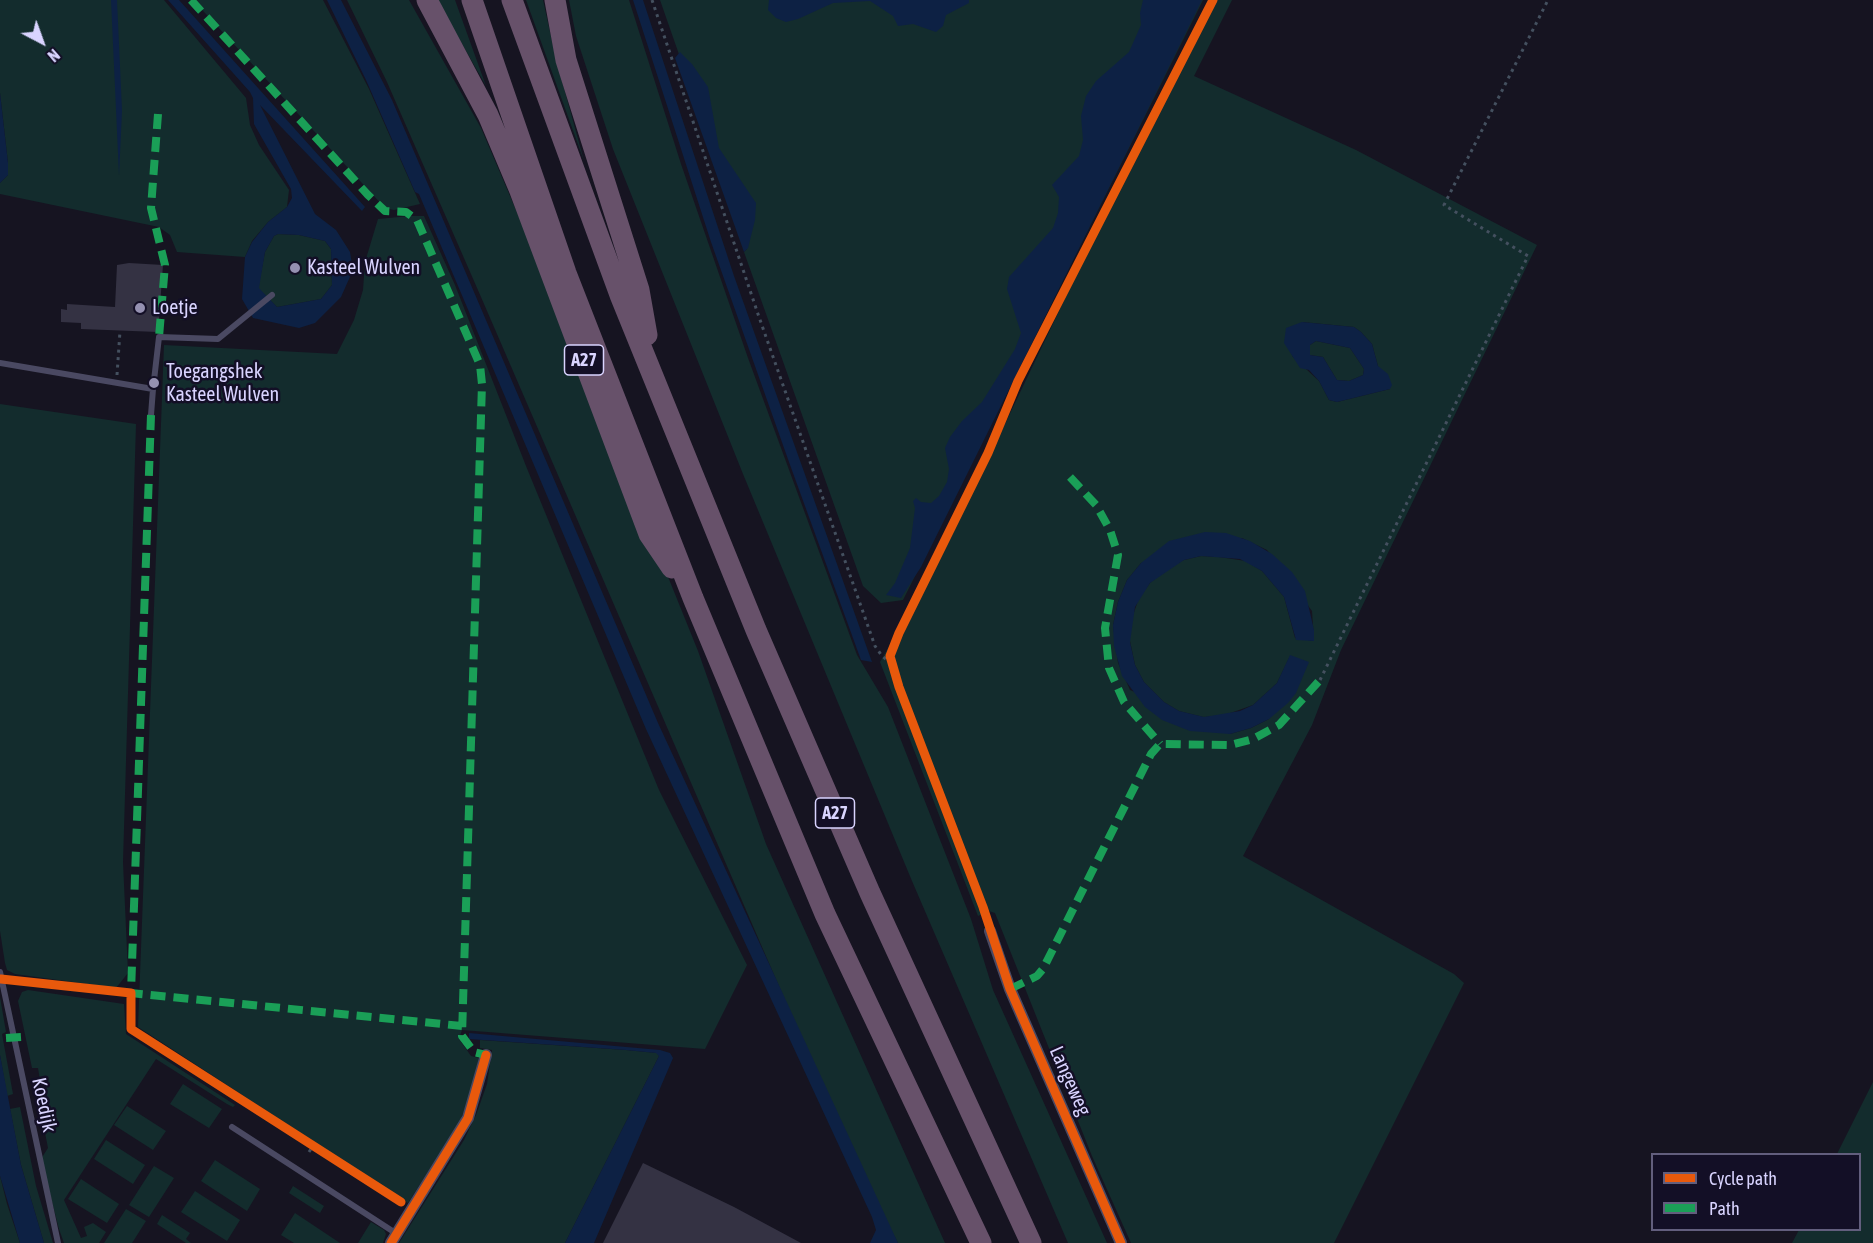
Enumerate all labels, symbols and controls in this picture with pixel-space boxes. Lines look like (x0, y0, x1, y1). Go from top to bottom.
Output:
north arrow (12, 12, 72, 72)
text: N (44, 46, 63, 65)
place label: Kasteel Wulven (307, 256, 420, 280)
marker: Kasteel Wulven (288, 261, 302, 275)
place label: Loetje (152, 296, 198, 320)
marker: Loetje (133, 301, 147, 315)
road number: A27 (564, 345, 604, 375)
place label: Toegangshek Kasteel Wulven (166, 360, 279, 407)
marker: Toegangshek Kasteel Wulven (147, 376, 161, 390)
road number: A27 (816, 798, 854, 828)
street label: Langeweg (1044, 1043, 1096, 1119)
street label: Koedijk (27, 1075, 61, 1135)
legend (1651, 1153, 1861, 1231)
text: Cycle path (1709, 1168, 1777, 1189)
text: Path (1709, 1198, 1740, 1219)

